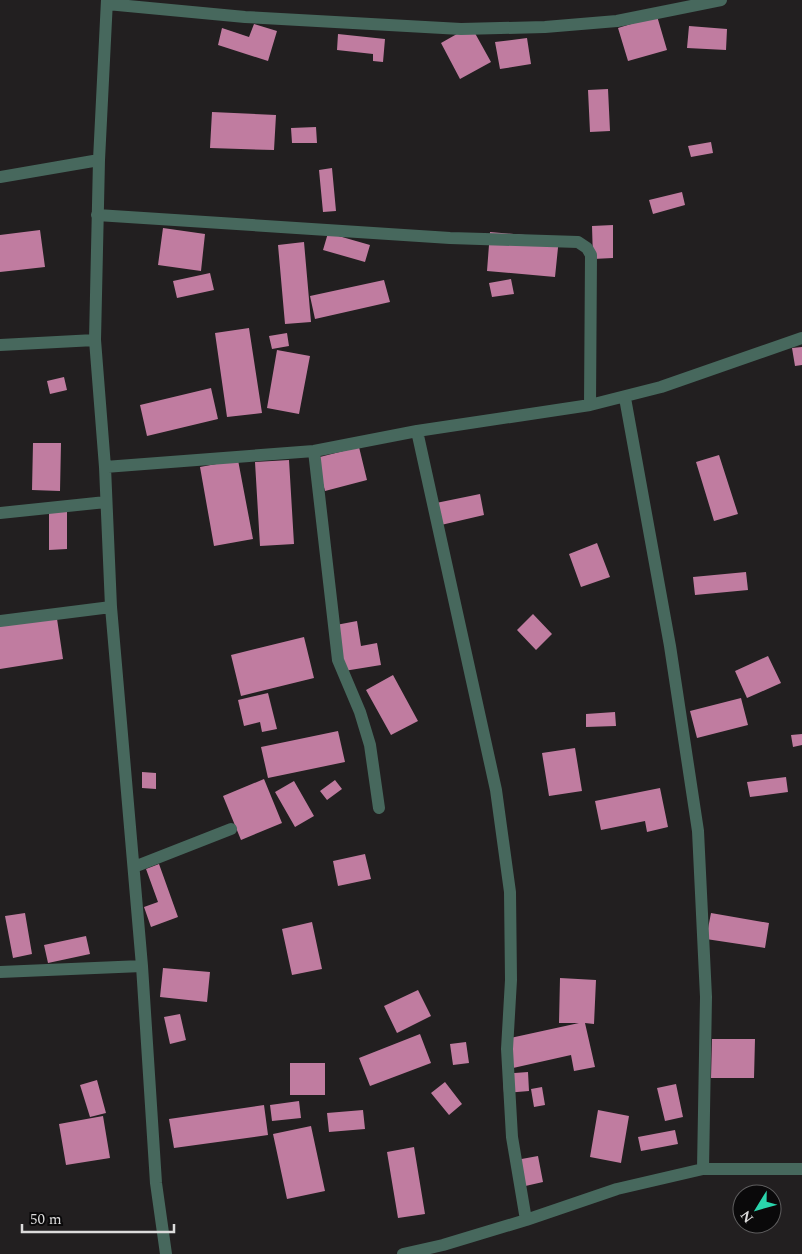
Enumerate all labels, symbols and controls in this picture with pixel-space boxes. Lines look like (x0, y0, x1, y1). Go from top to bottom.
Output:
north arrow (732, 1184, 782, 1234)
scale bar (22, 1202, 175, 1234)
text: N (735, 1206, 759, 1227)
text: 50 m (30, 1208, 62, 1231)

